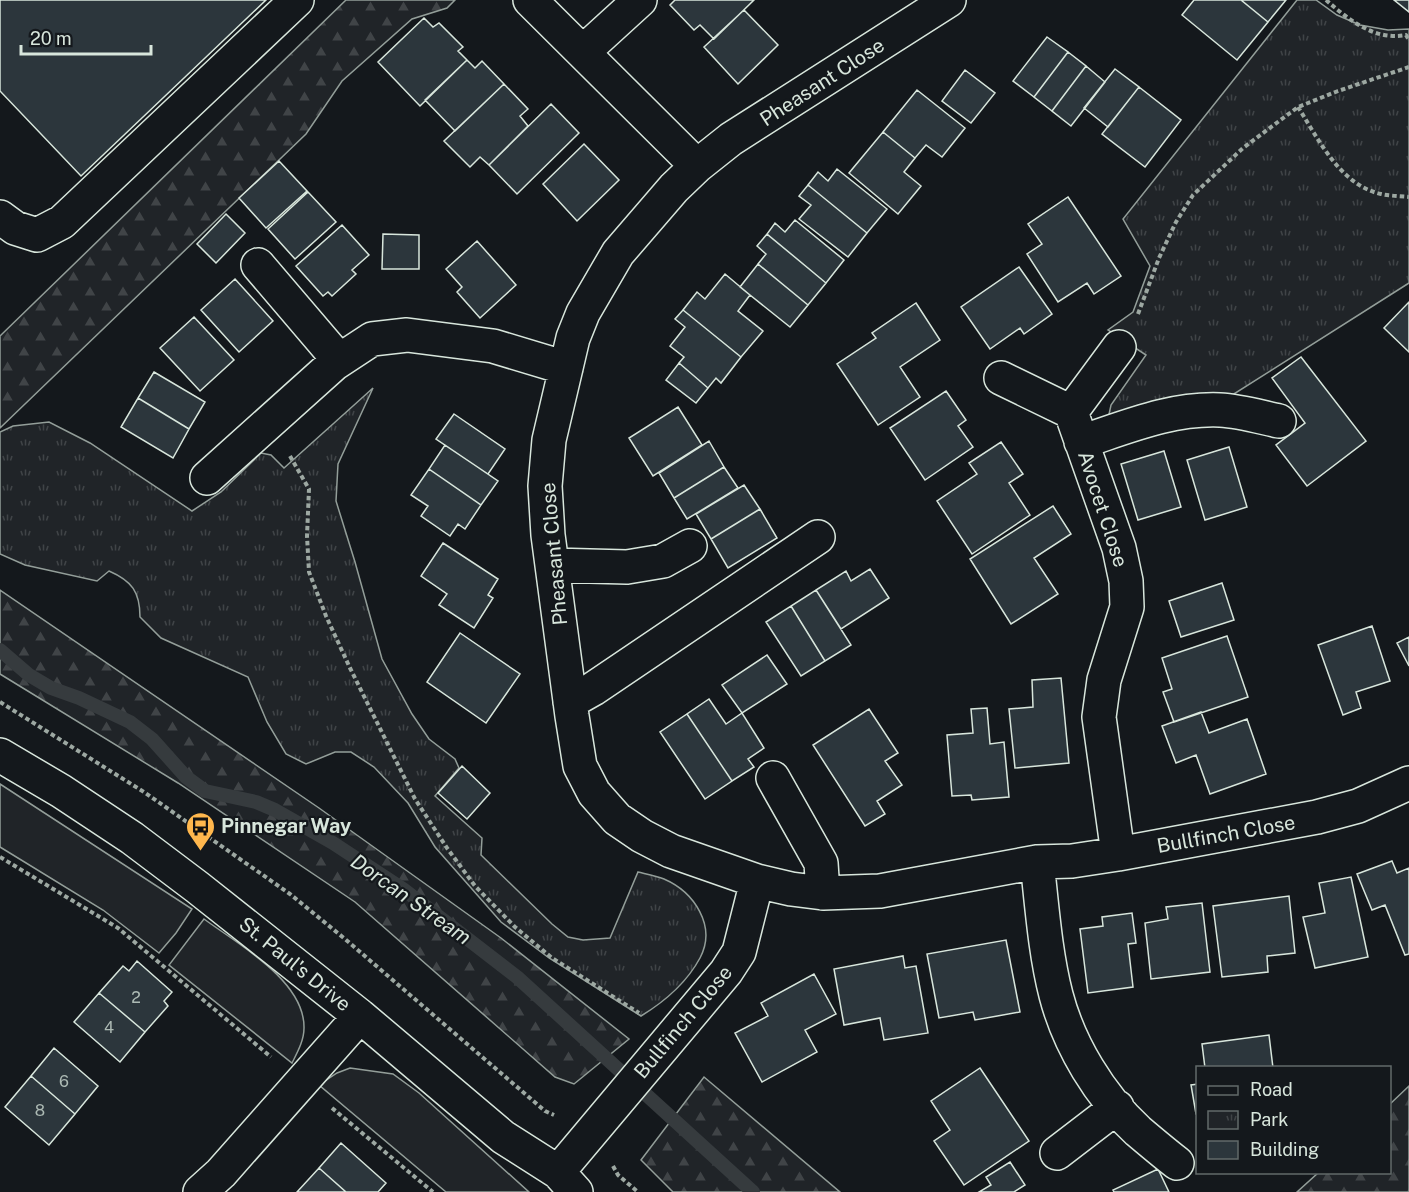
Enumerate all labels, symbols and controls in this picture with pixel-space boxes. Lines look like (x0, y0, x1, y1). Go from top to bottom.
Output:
scale bar (21, 18, 152, 56)
text: 20 m (30, 28, 72, 49)
street label: Pheasant Close (755, 33, 889, 131)
street label: Avocet Close (1073, 448, 1133, 570)
street label: Pheasant Close (536, 482, 572, 626)
bus stop icon: Pinnegar Way (184, 810, 216, 852)
street label: Bullfinch Close (1155, 810, 1297, 858)
place label: Pinnegar Way (221, 814, 351, 838)
water label: Dorcan Stream (346, 848, 476, 950)
street label: St. Paul's Drive (234, 912, 356, 1016)
street label: Bullfinch Close (629, 961, 737, 1083)
house number: 2 (131, 988, 141, 1007)
house number: 4 (104, 1018, 114, 1037)
legend (1196, 1066, 1391, 1174)
house number: 6 (59, 1072, 69, 1091)
text: Road (1250, 1079, 1293, 1100)
house number: 8 (35, 1101, 45, 1120)
text: Park (1250, 1109, 1288, 1130)
text: Building (1250, 1139, 1319, 1160)

